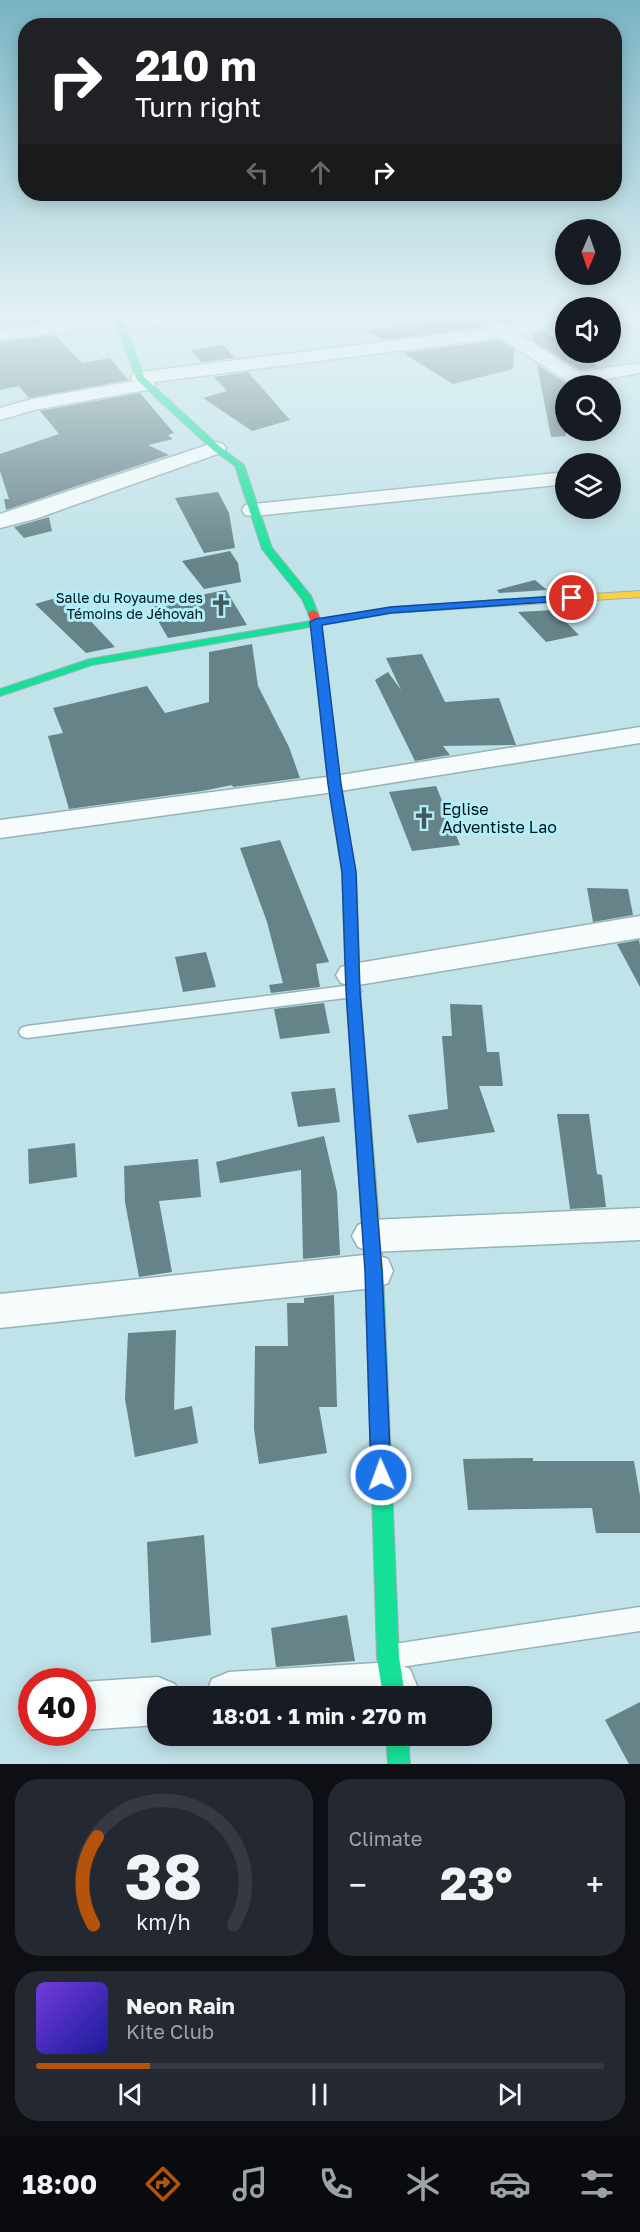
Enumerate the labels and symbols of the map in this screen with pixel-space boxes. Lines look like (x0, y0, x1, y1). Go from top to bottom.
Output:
north arrow (555, 219, 621, 285)
pin (546, 572, 597, 623)
place label: Salle du Royaume des Témoins de Jéhovah (56, 589, 203, 622)
church icon: Salle du Royaume des Témoins de Jéhovah (208, 592, 234, 618)
place label: Eglise Adventiste Lao (442, 799, 557, 837)
church icon: Eglise Adventiste Lao (411, 805, 437, 831)
position arrow (349, 1443, 413, 1507)
speed limit sign: 40 (18, 1668, 96, 1746)

